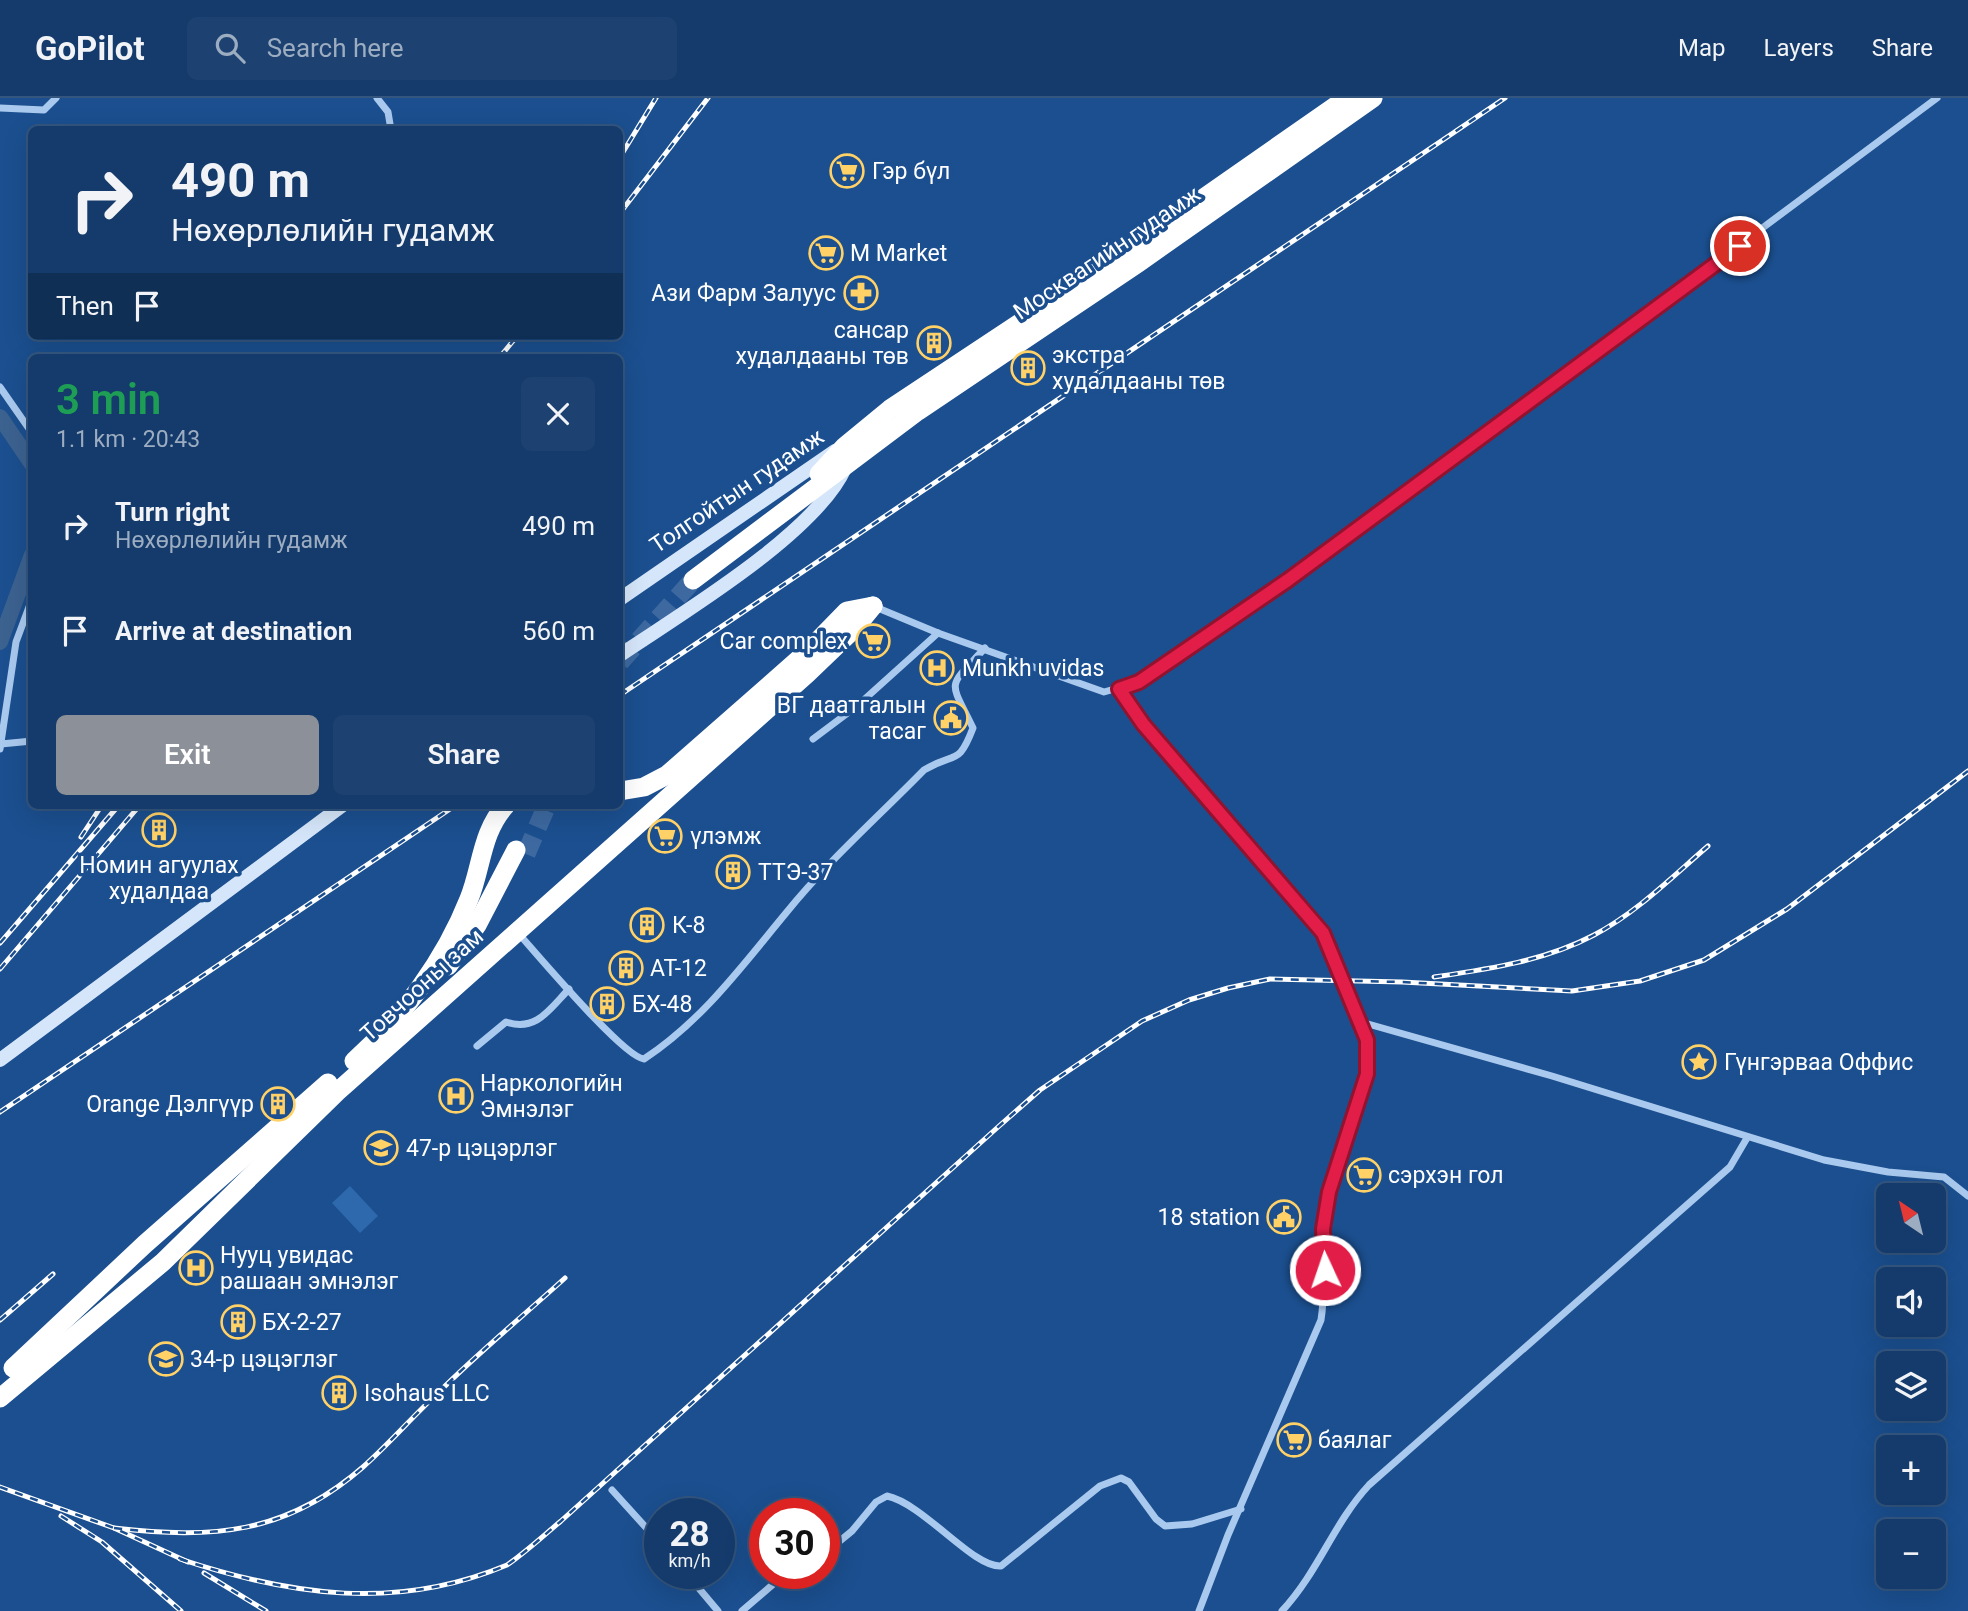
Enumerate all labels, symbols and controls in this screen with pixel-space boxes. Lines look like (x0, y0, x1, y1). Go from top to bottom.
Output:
search box (187, 17, 677, 80)
text: GoPilot (35, 29, 145, 68)
icon: search (211, 29, 249, 67)
text: Search here (267, 33, 403, 63)
text: Map (1678, 34, 1726, 62)
text: Layers (1764, 34, 1834, 62)
text: Share (1872, 34, 1933, 62)
text: 490 m (171, 152, 310, 209)
supermarket icon: Гэр бүл (828, 152, 866, 190)
icon: right (56, 154, 147, 245)
place label: Гэр бүл (872, 158, 950, 185)
street label: Москвагийн гудамж (1008, 180, 1206, 326)
text: Нөхөрлөлийн гудамж (171, 211, 495, 249)
pin (1710, 216, 1770, 276)
icon: arrive (1721, 227, 1759, 265)
supermarket icon: М Market (807, 234, 845, 272)
place label: М Market (850, 240, 947, 267)
pharmacy icon: Ази Фарм Залуус (842, 274, 880, 312)
place label: Ази Фарм Залуус (651, 280, 836, 307)
icon: arrive (128, 287, 166, 325)
text: Then (56, 291, 114, 321)
place label: сансар худалдааны төв (736, 317, 909, 370)
building icon: сансар худалдааны төв (915, 324, 953, 362)
place label: экстра худалдааны төв (1052, 342, 1225, 395)
building icon: экстра худалдааны төв (1009, 349, 1047, 387)
text: 3 min (56, 375, 161, 424)
button: close (521, 377, 595, 451)
street label: Толгойтын гудамж (645, 423, 829, 559)
text: 1.1 km · 20:43 (56, 426, 200, 453)
text: Turn right (115, 497, 230, 527)
icon: right (56, 507, 94, 545)
text: 490 m (522, 511, 595, 541)
text: Нөхөрлөлийн гудамж (115, 527, 348, 554)
icon: arrive (56, 612, 94, 650)
text: Arrive at destination (115, 616, 352, 646)
text: 560 m (522, 616, 595, 646)
supermarket icon: Car complex (854, 622, 892, 660)
place label: Car complex (720, 628, 848, 655)
hospital icon: Munkh uvidas (918, 649, 956, 687)
place label: Munkh uvidas (962, 655, 1104, 682)
place label: ВГ даатгалын тасаг (777, 692, 926, 745)
public building icon: ВГ даатгалын тасаг (932, 699, 970, 737)
button: Exit (56, 715, 319, 795)
button: Share (333, 715, 595, 795)
building icon: Номин агуулах худалдаа (140, 811, 178, 849)
supermarket icon: үлэмж (646, 817, 684, 855)
place label: үлэмж (690, 823, 762, 850)
place label: Номин агуулах худалдаа (79, 852, 239, 905)
building icon: ТТЭ-37 (714, 853, 752, 891)
place label: ТТЭ-37 (758, 859, 833, 886)
building icon: К-8 (628, 906, 666, 944)
place label: К-8 (672, 912, 705, 939)
street label: Товчооны зам (355, 923, 489, 1047)
building icon: АТ-12 (607, 949, 645, 987)
place label: АТ-12 (650, 955, 707, 982)
building icon: БХ-48 (588, 985, 626, 1023)
place label: БХ-48 (632, 991, 692, 1018)
place icon: Гүнгэрваа Оффис (1680, 1043, 1718, 1081)
place label: Гүнгэрваа Оффис (1724, 1049, 1913, 1076)
place label: Наркологийн Эмнэлэг (480, 1070, 623, 1123)
hospital icon: Наркологийн Эмнэлэг (437, 1077, 475, 1115)
building icon: Orange Дэлгүүр (259, 1085, 297, 1123)
place label: Orange Дэлгүүр (86, 1091, 254, 1118)
school or university icon: 47-р цэцэрлэг (362, 1129, 400, 1167)
place label: 47-р цэцэрлэг (406, 1135, 557, 1162)
supermarket icon: сэрхэн гол (1345, 1156, 1383, 1194)
place label: сэрхэн гол (1388, 1162, 1504, 1189)
north arrow (1876, 1183, 1946, 1253)
map controls (1876, 1183, 1946, 1589)
public building icon: 18 station (1265, 1198, 1303, 1236)
place label: 18 station (1158, 1204, 1260, 1231)
position arrow (1288, 1233, 1362, 1307)
place label: Нууц увидас рашаан эмнэлэг (220, 1242, 399, 1295)
hospital icon: Нууц увидас рашаан эмнэлэг (177, 1249, 215, 1287)
button: sound (1876, 1267, 1946, 1337)
building icon: БХ-2-27 (219, 1303, 257, 1341)
place label: БХ-2-27 (262, 1309, 342, 1336)
school or university icon: 34-р цэцэглэг (147, 1340, 185, 1378)
place label: 34-р цэцэглэг (190, 1346, 338, 1373)
button: layers (1876, 1351, 1946, 1421)
building icon: Isohaus LLC (320, 1374, 358, 1412)
place label: Isohaus LLC (364, 1380, 490, 1407)
supermarket icon: баялаг (1275, 1421, 1313, 1459)
place label: баялаг (1318, 1427, 1392, 1454)
button: + (1876, 1435, 1946, 1505)
speed limit sign: 30 (749, 1498, 840, 1589)
text: 28 (669, 1514, 710, 1555)
button: − (1876, 1519, 1946, 1589)
text: km/h (668, 1550, 711, 1571)

